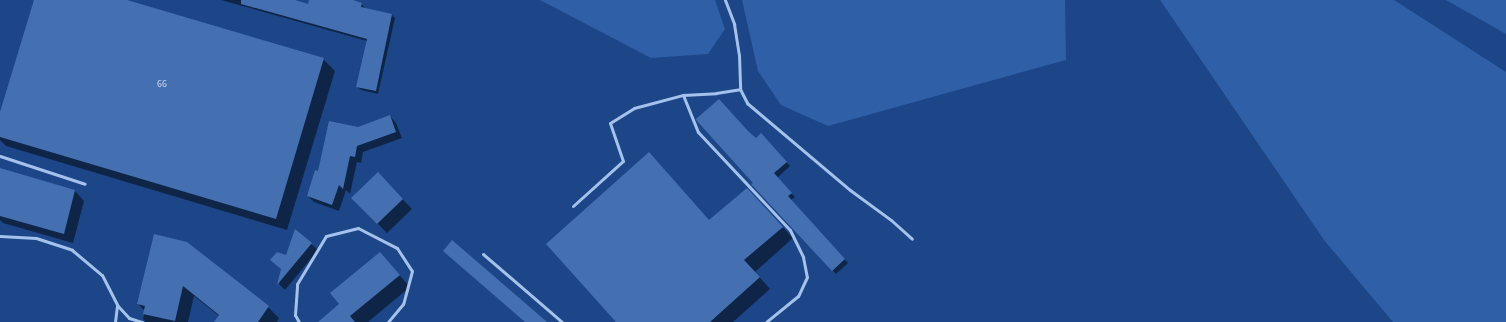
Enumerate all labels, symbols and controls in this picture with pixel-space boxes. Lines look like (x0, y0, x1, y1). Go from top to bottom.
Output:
house number: 66 (157, 79, 167, 91)

